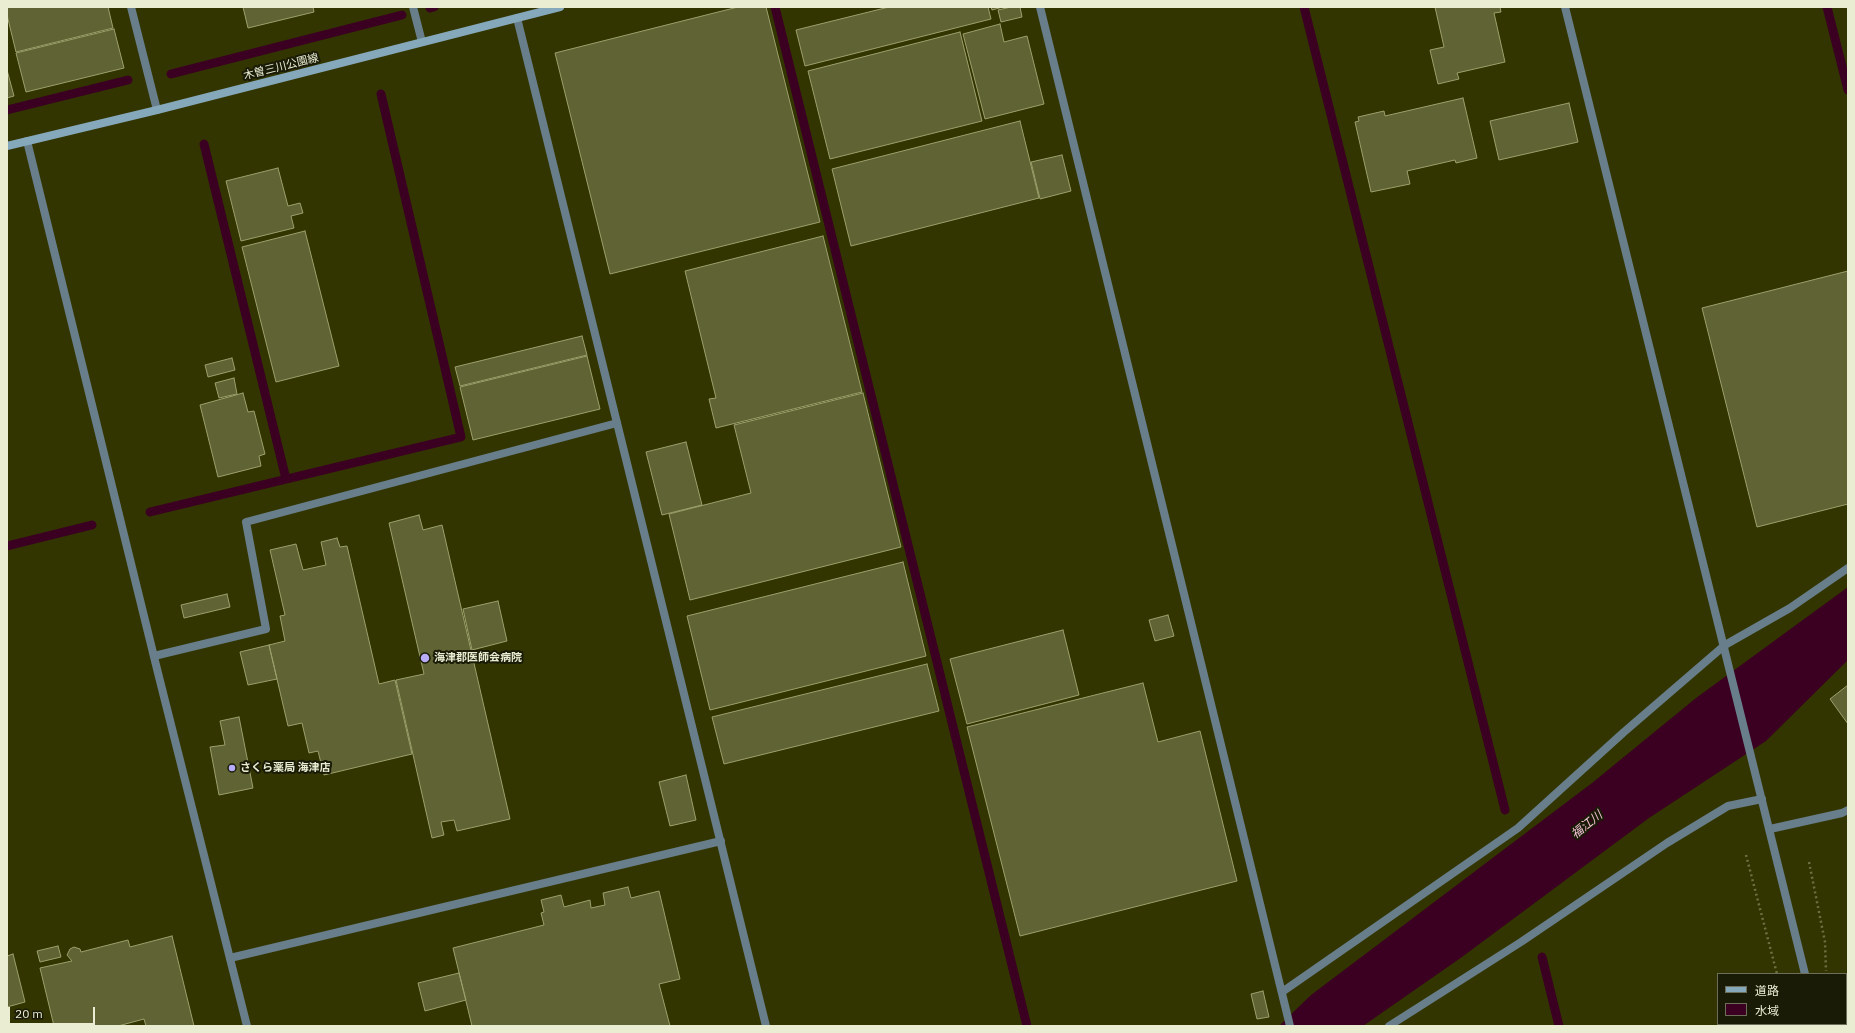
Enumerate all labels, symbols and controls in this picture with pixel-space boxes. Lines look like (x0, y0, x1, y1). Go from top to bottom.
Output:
street label: 木曽三川公園線 (242, 51, 320, 83)
place label: 海津郡医師会病院 (434, 651, 522, 665)
marker: 海津郡医師会病院 (419, 652, 431, 664)
place label: さくら薬局 海津店 (240, 761, 331, 775)
marker: さくら薬局 海津店 (227, 763, 237, 773)
water label: 福江川 (1568, 808, 1606, 842)
legend (1717, 973, 1847, 1025)
text: 道路 (1755, 983, 1779, 998)
scale bar (10, 999, 97, 1025)
text: 水域 (1755, 1003, 1779, 1018)
text: 20 m (15, 1006, 43, 1021)

